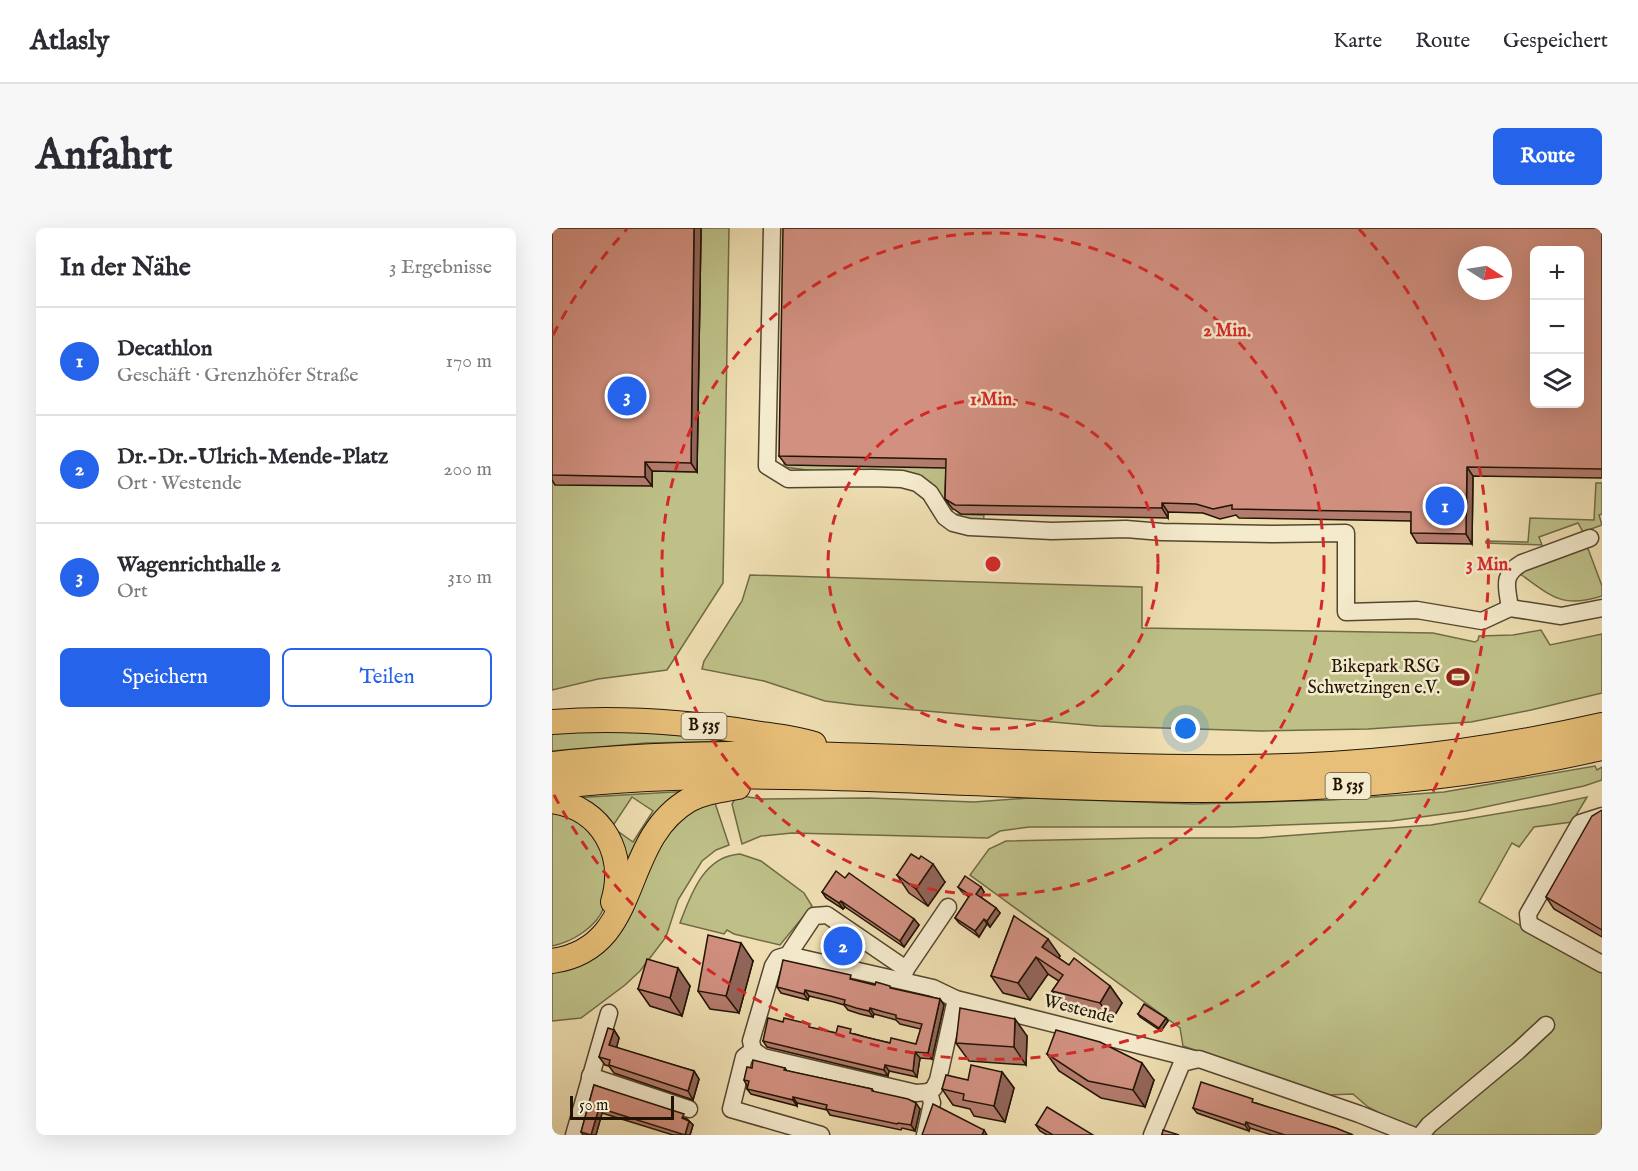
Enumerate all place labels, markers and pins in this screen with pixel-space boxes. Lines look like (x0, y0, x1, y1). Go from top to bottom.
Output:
pin: 3 (608, 374, 646, 418)
pin: 1 (1426, 484, 1464, 528)
centre of rings (983, 554, 1003, 574)
place label: Bikepark RSG Schwetzingen e.V. (1307, 656, 1441, 700)
sports icon: Bikepark RSG Schwetzingen e.V. (1445, 664, 1471, 690)
pin: 2 (824, 924, 862, 968)

